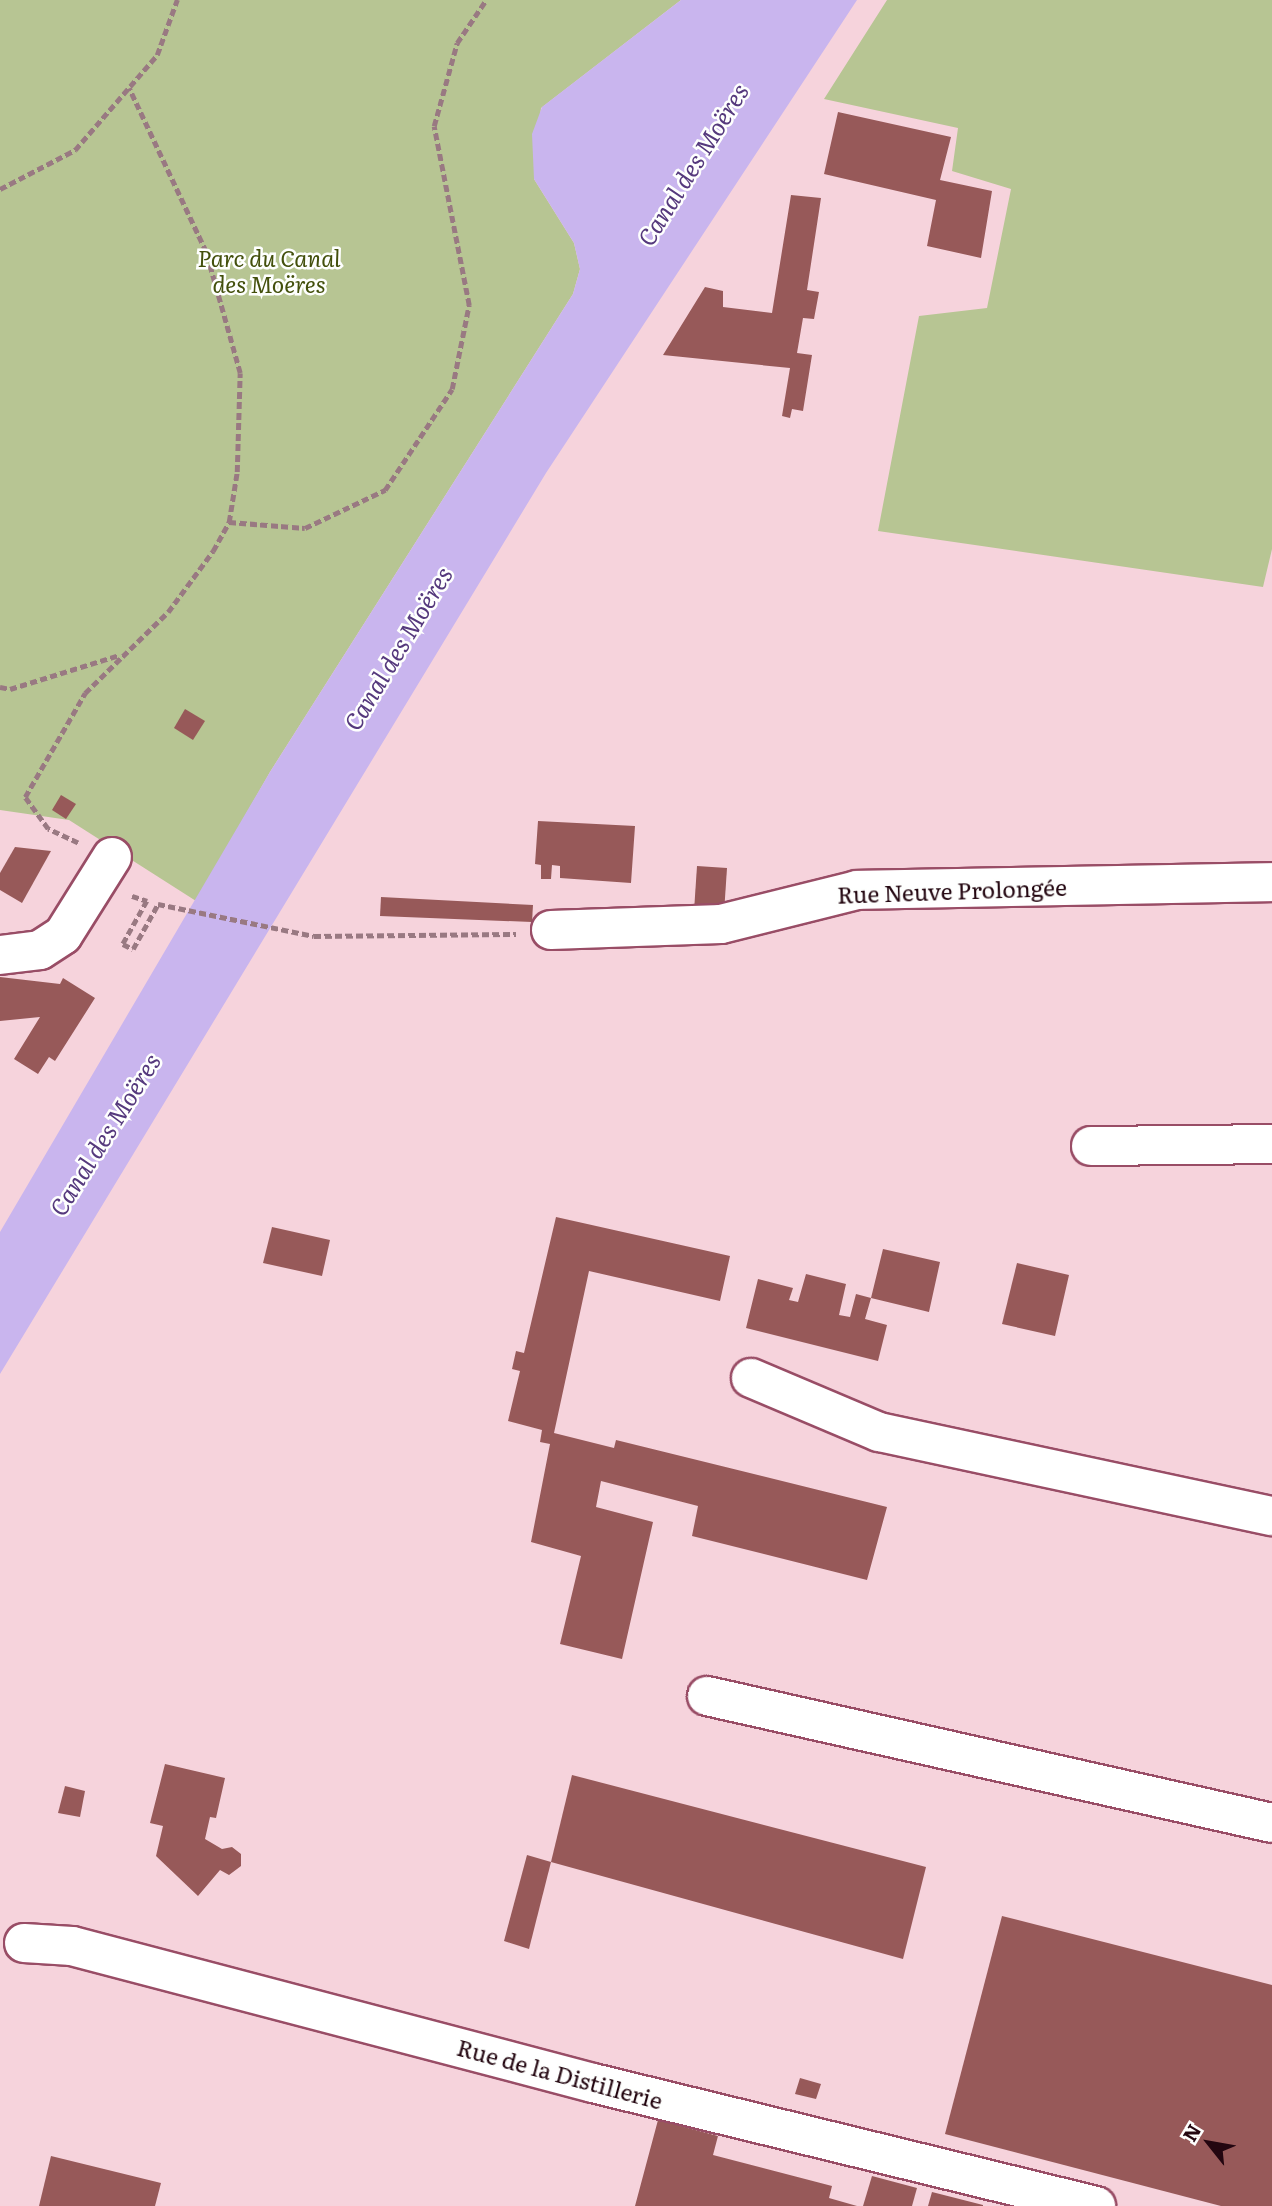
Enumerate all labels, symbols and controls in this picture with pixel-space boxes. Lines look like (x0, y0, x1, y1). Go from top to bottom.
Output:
water label: Canal des Moëres (631, 78, 753, 250)
park label: Parc du Canal des Moëres (197, 243, 341, 297)
water label: Canal des Moëres (337, 561, 457, 735)
street label: Rue Neuve Prolongée (837, 872, 1067, 908)
water label: Canal des Moëres (43, 1048, 165, 1220)
street label: Rue de la Distillerie (454, 2032, 666, 2114)
north arrow (1174, 2108, 1244, 2178)
text: N (1175, 2118, 1207, 2146)

